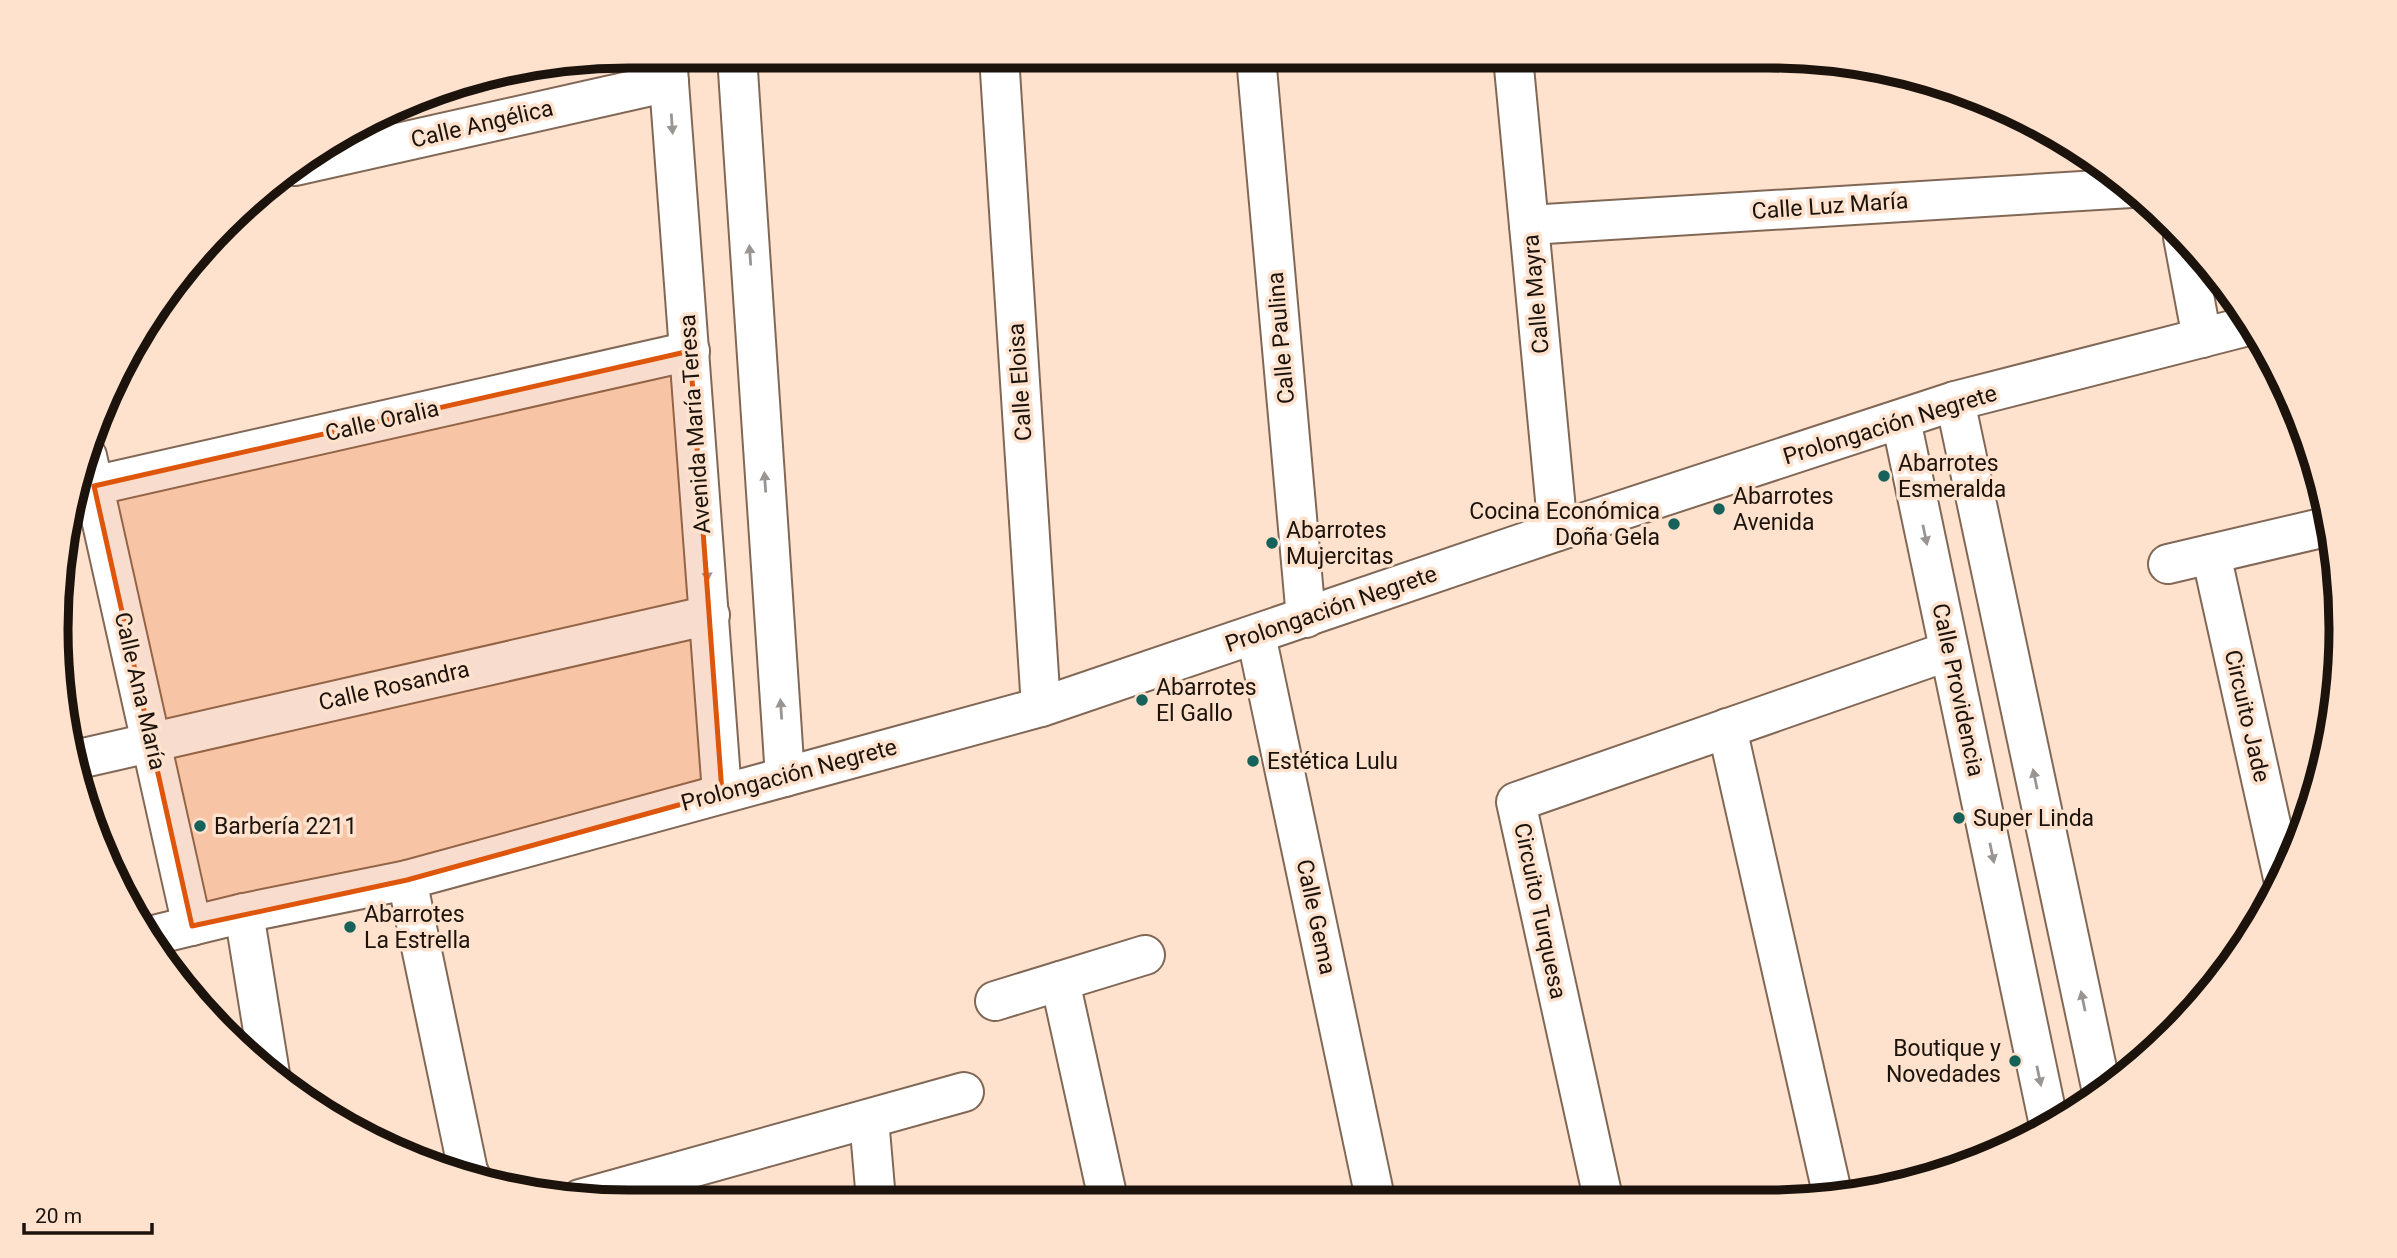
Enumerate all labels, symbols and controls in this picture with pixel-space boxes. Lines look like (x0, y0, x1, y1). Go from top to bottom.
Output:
street label: Calle Angélica (408, 95, 556, 153)
one-way arrow (667, 113, 678, 135)
street label: Calle Luz María (1751, 187, 1909, 225)
street label: Calle Mayra (1517, 233, 1555, 355)
one-way arrow (744, 244, 755, 266)
street label: Calle Paulina (1262, 271, 1300, 405)
street label: Avenida María Teresa (674, 313, 716, 535)
street label: Calle Eloisa (1002, 322, 1038, 442)
street label: Prolongación Negrete (1780, 380, 2000, 470)
street label: Calle Oralia (322, 395, 442, 447)
place label: Abarrotes Esmeralda (1898, 450, 2006, 503)
marker: Abarrotes Esmeralda (1876, 468, 1892, 484)
one-way arrow (759, 471, 770, 493)
place label: Abarrotes Avenida (1733, 483, 1834, 536)
place label: Cocina Económica Doña Gela (1469, 498, 1660, 551)
marker: Abarrotes Avenida (1711, 501, 1727, 517)
marker: Cocina Económica Doña Gela (1666, 516, 1682, 532)
place label: Abarrotes Mujercitas (1286, 517, 1394, 570)
one-way arrow (1920, 524, 1931, 546)
marker: Abarrotes Mujercitas (1264, 535, 1280, 551)
one-way arrow (702, 560, 713, 582)
street label: Prolongación Negrete (1222, 560, 1440, 658)
street label: Calle Providencia (1926, 601, 1990, 779)
street label: Calle Ana María (109, 609, 171, 773)
street label: Circuito Jade (2219, 647, 2275, 785)
street label: Calle Rosandra (316, 656, 472, 716)
place label: Abarrotes El Gallo (1156, 674, 1257, 727)
marker: Abarrotes El Gallo (1134, 692, 1150, 708)
one-way arrow (775, 698, 786, 720)
street label: Prolongación Negrete (678, 733, 900, 817)
place label: Estética Lulu (1267, 748, 1398, 775)
marker: Estética Lulu (1245, 753, 1261, 769)
one-way arrow (2030, 768, 2041, 790)
place label: Super Linda (1973, 805, 2094, 832)
marker: Super Linda (1951, 810, 1967, 826)
place label: Barbería 2211 (214, 813, 357, 840)
marker: Barbería 2211 (192, 818, 208, 834)
street label: Circuito Turquesa (1508, 820, 1572, 1002)
one-way arrow (1987, 842, 1998, 864)
street label: Calle Gema (1291, 857, 1341, 977)
place label: Abarrotes La Estrella (364, 901, 471, 954)
marker: Abarrotes La Estrella (342, 919, 358, 935)
one-way arrow (2077, 990, 2088, 1012)
place label: Boutique y Novedades (1886, 1035, 2001, 1088)
marker: Boutique y Novedades (2007, 1053, 2023, 1069)
one-way arrow (2033, 1065, 2044, 1087)
scale bar (24, 1192, 152, 1236)
text: 20 m (35, 1204, 82, 1228)

